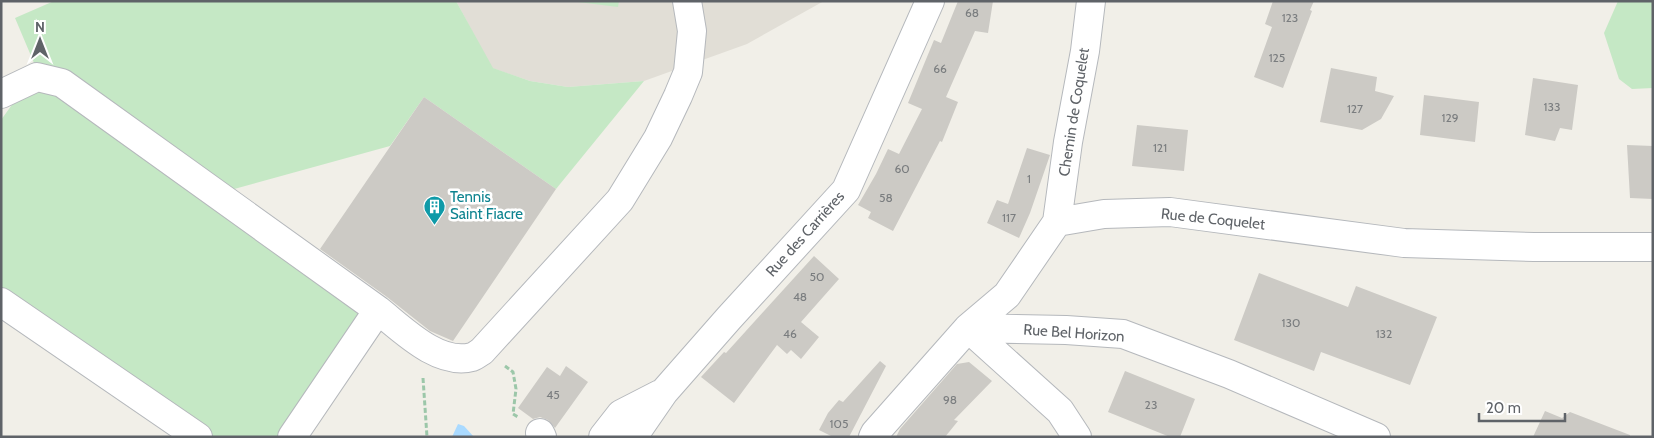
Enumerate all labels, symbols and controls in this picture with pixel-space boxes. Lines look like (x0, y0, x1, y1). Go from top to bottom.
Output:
house number: 68 (965, 5, 979, 20)
house number: 123 (1282, 10, 1298, 25)
north arrow (15, 15, 65, 65)
text: N (35, 18, 45, 36)
street label: Chemin de Coquelet (1055, 46, 1093, 178)
house number: 125 (1269, 50, 1285, 65)
house number: 66 (933, 61, 947, 76)
house number: 133 (1544, 99, 1560, 114)
house number: 127 (1347, 101, 1363, 116)
house number: 129 (1441, 110, 1459, 125)
house number: 121 (1153, 140, 1167, 155)
house number: 60 (894, 161, 910, 176)
house number: 1 (1027, 171, 1031, 186)
place label: Tennis Saint Fiacre (450, 188, 523, 223)
street label: Rue des Carrières (762, 188, 848, 280)
house number: 58 (879, 190, 893, 205)
building icon: Tennis Saint Fiacre (422, 194, 446, 225)
street label: Rue de Coquelet (1160, 205, 1266, 233)
house number: 117 (1002, 210, 1016, 225)
house number: 50 (810, 269, 824, 284)
house number: 48 (793, 289, 807, 304)
house number: 130 (1282, 315, 1300, 330)
street label: Rue Bel Horizon (1023, 320, 1125, 346)
house number: 46 (783, 326, 797, 341)
house number: 132 (1376, 326, 1392, 341)
house number: 45 (546, 387, 560, 402)
scale bar (1479, 390, 1565, 422)
house number: 98 (943, 392, 957, 407)
house number: 23 (1145, 397, 1157, 412)
text: 20 m (1486, 399, 1521, 417)
house number: 105 (830, 416, 848, 431)

